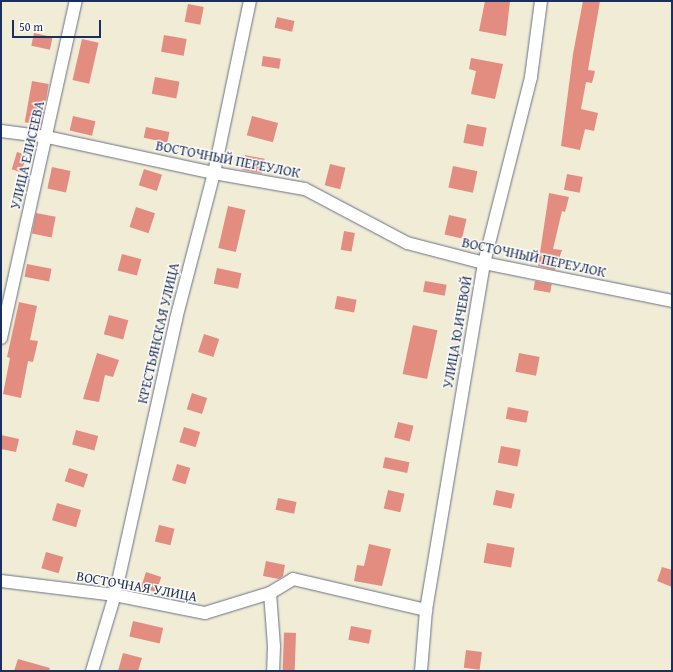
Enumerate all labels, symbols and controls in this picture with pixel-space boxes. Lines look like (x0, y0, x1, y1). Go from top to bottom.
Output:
scale bar (14, 12, 103, 38)
text: 50 m (19, 18, 43, 35)
street label: УЛИЦА ЕЛИСЕЕВА (6, 99, 48, 211)
street label: ВОСТОЧНЫЙ ПЕРЕУЛОК (154, 137, 302, 181)
street label: ВОСТОЧНЫЙ ПЕРЕУЛОК (460, 234, 608, 280)
street label: КРЕСТЬЯНСКАЯ УЛИЦА (134, 261, 182, 405)
street label: УЛИЦА Ю.ИЧЕВОЙ (439, 275, 475, 389)
street label: ВОСТОЧНАЯ УЛИЦА (75, 567, 199, 605)

